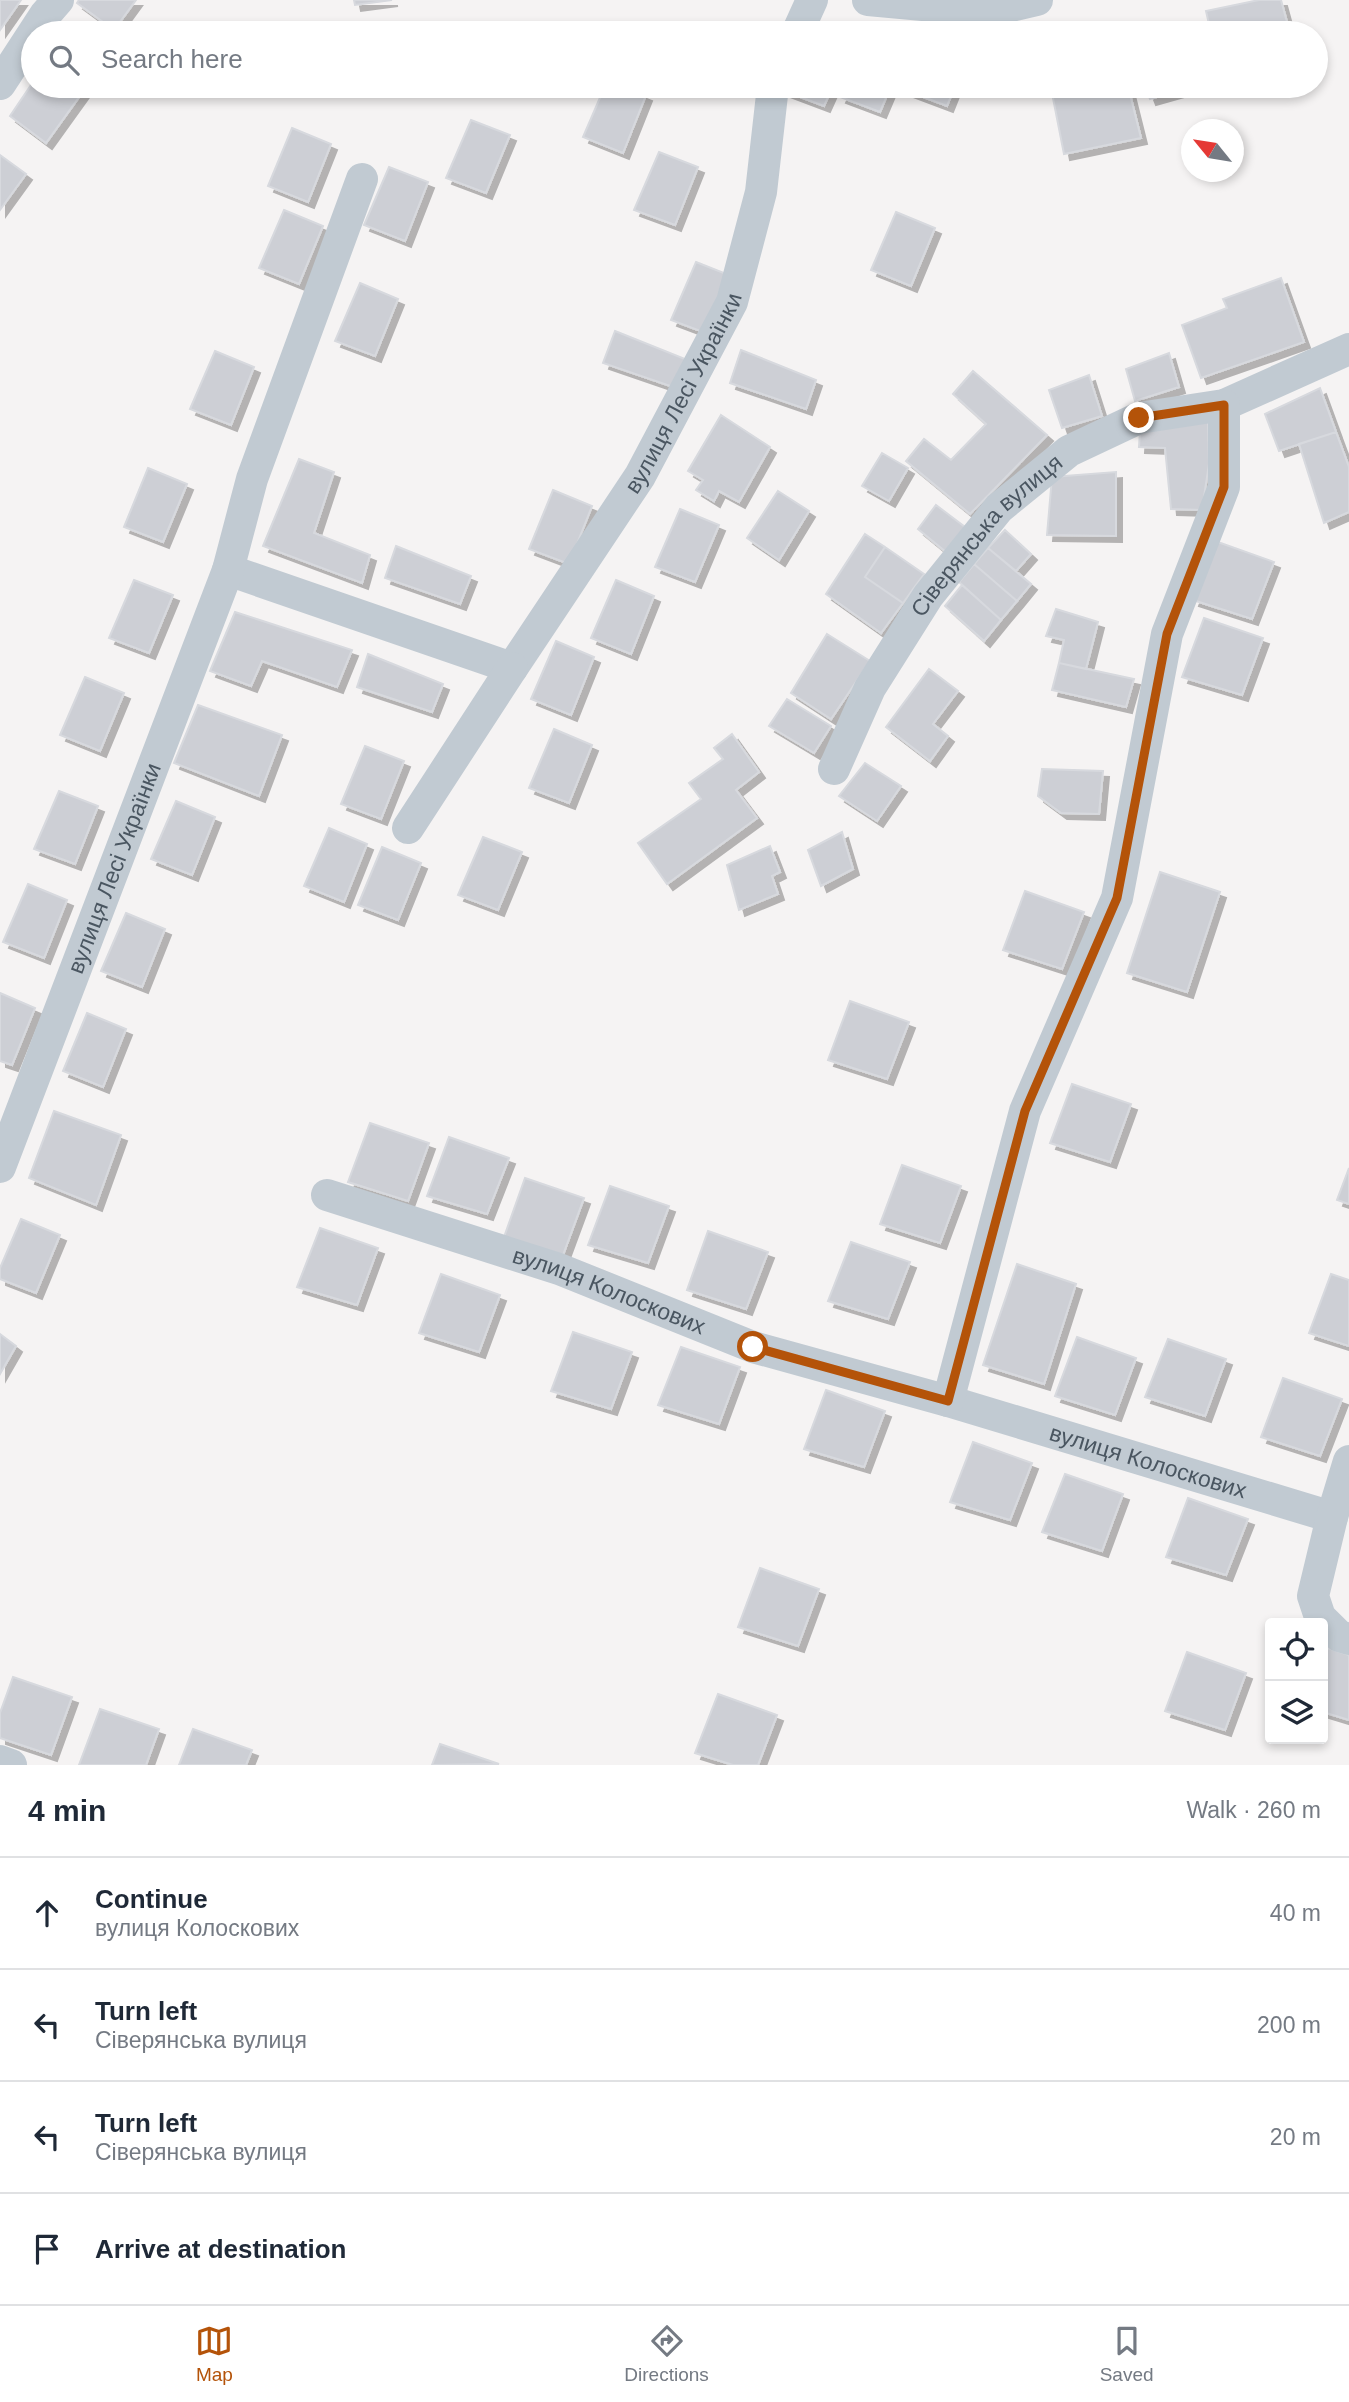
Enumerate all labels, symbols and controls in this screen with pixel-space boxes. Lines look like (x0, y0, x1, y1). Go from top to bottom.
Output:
search box (21, 21, 1328, 98)
icon: search (45, 41, 83, 79)
text: Search here (101, 44, 243, 74)
north arrow (1181, 119, 1244, 182)
street label: вулиця Лесі Українки (619, 290, 747, 498)
route end (1123, 402, 1154, 433)
street label: Сіверянська вулиця (906, 449, 1067, 621)
street label: вулиця Лесі Українки (62, 759, 166, 977)
street label: вулиця Колоскових (510, 1242, 710, 1340)
route start (737, 1331, 768, 1362)
street label: вулиця Колоскових (1047, 1419, 1250, 1504)
map controls (1265, 1618, 1328, 1744)
button: locate (1265, 1618, 1328, 1681)
button: layers (1265, 1681, 1328, 1744)
text: 4 min (28, 1794, 106, 1827)
text: Walk · 260 m (1186, 1797, 1321, 1823)
text: Continue (95, 1884, 208, 1914)
icon: ahead (28, 1894, 66, 1932)
text: 40 m (1270, 1900, 1321, 1926)
text: вулиця Колоскових (95, 1915, 299, 1941)
text: Turn left (95, 1996, 197, 2026)
icon: left (28, 2006, 66, 2044)
text: 200 m (1257, 2012, 1321, 2038)
text: Сіверянська вулиця (95, 2027, 307, 2053)
text: Turn left (95, 2108, 197, 2138)
icon: left (28, 2118, 66, 2156)
text: 20 m (1270, 2124, 1321, 2150)
text: Сіверянська вулиця (95, 2139, 307, 2165)
icon: arrive (28, 2230, 66, 2268)
text: Arrive at destination (95, 2234, 346, 2264)
tab: Map (195, 2322, 233, 2386)
tab: Directions (624, 2322, 709, 2386)
tab: Saved (1100, 2322, 1154, 2386)

